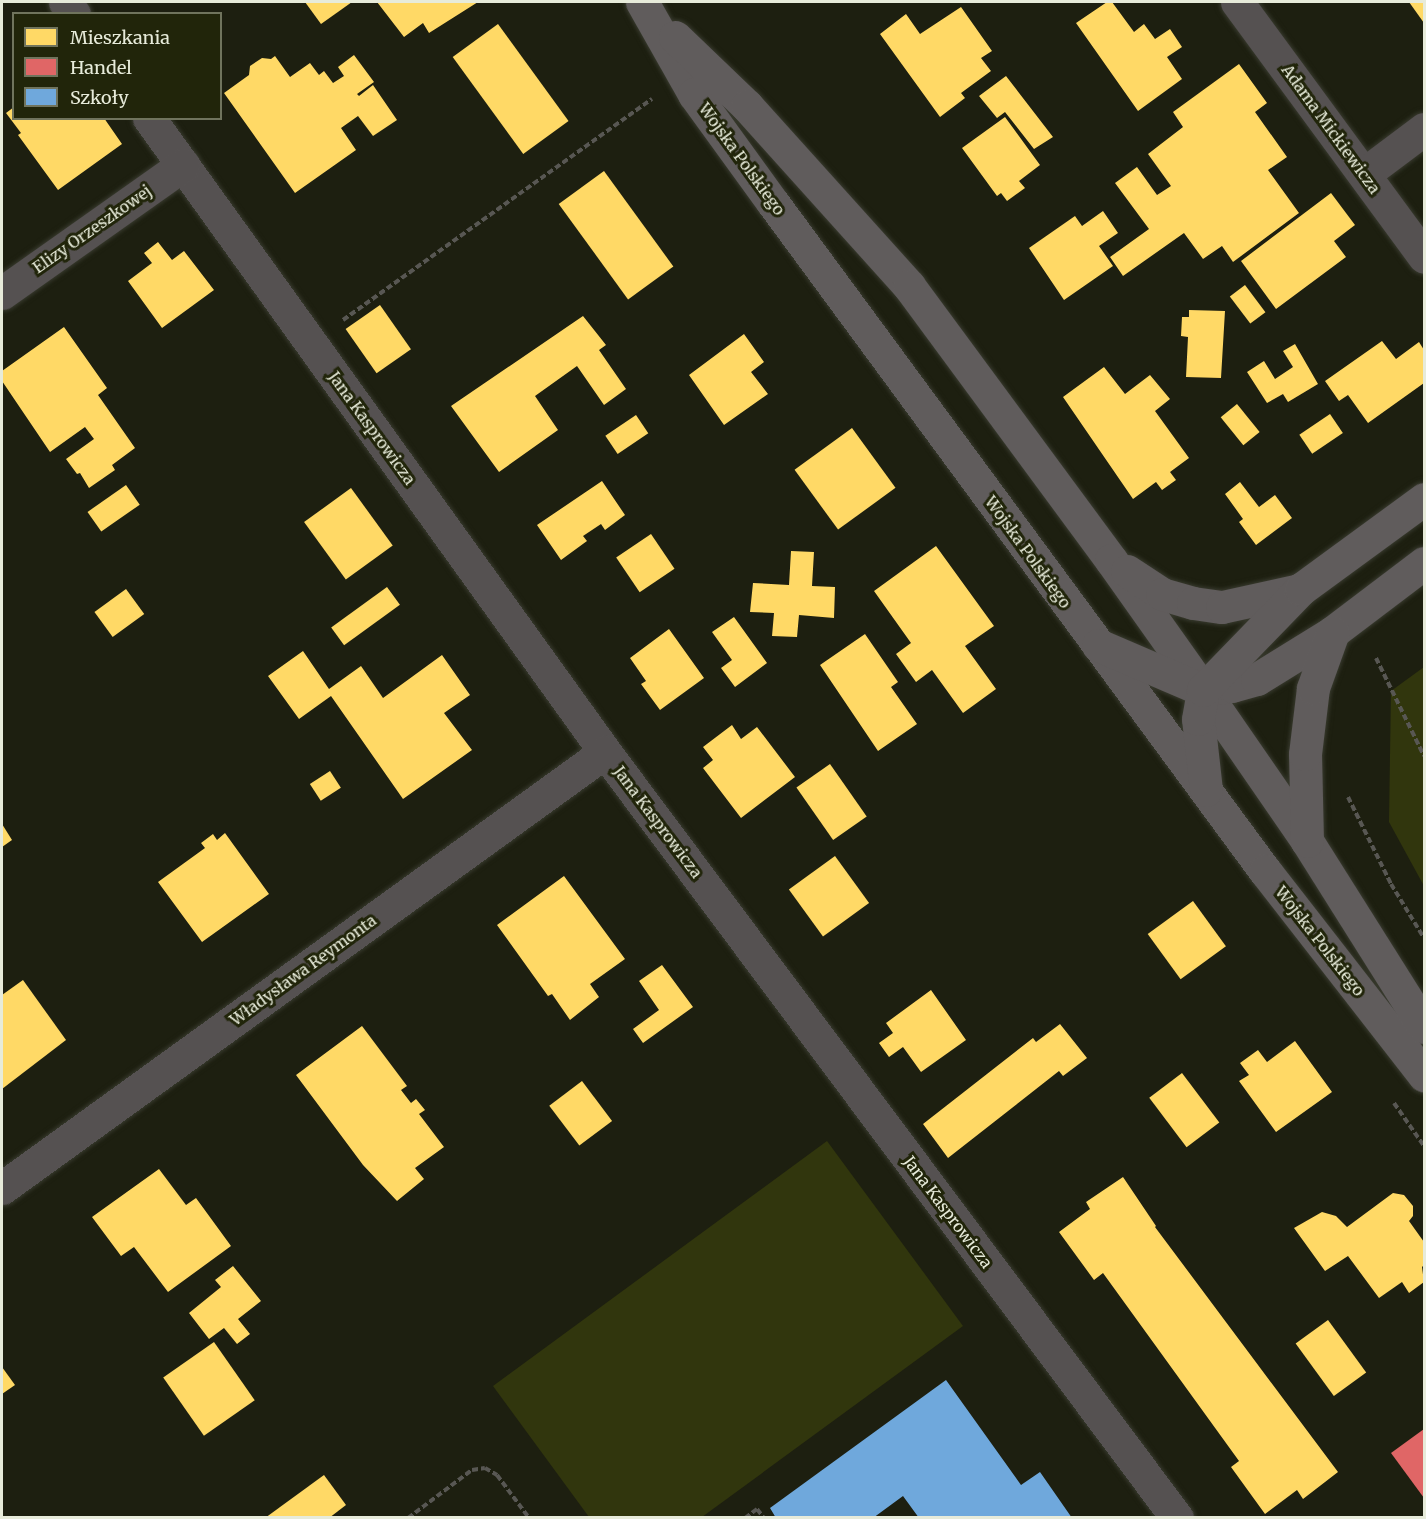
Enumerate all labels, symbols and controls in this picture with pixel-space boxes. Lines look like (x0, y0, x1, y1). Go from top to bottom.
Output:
legend (12, 12, 222, 120)
text: Mieszkania (70, 26, 170, 49)
text: Handel (70, 56, 132, 79)
street label: Adama Mickiewicza (1278, 61, 1384, 197)
text: Szkoły (70, 86, 129, 109)
street label: Wojska Polskiego (695, 99, 789, 219)
street label: Elizy Orzeszkowej (29, 181, 155, 277)
street label: Jana Kasprowicza (324, 368, 420, 488)
street label: Wojska Polskiego (981, 492, 1075, 612)
street label: Jana Kasprowicza (610, 762, 706, 882)
street label: Wojska Polskiego (1271, 882, 1369, 1000)
street label: Władysława Reymonta (226, 910, 380, 1030)
street label: Jana Kasprowicza (900, 1152, 996, 1272)

